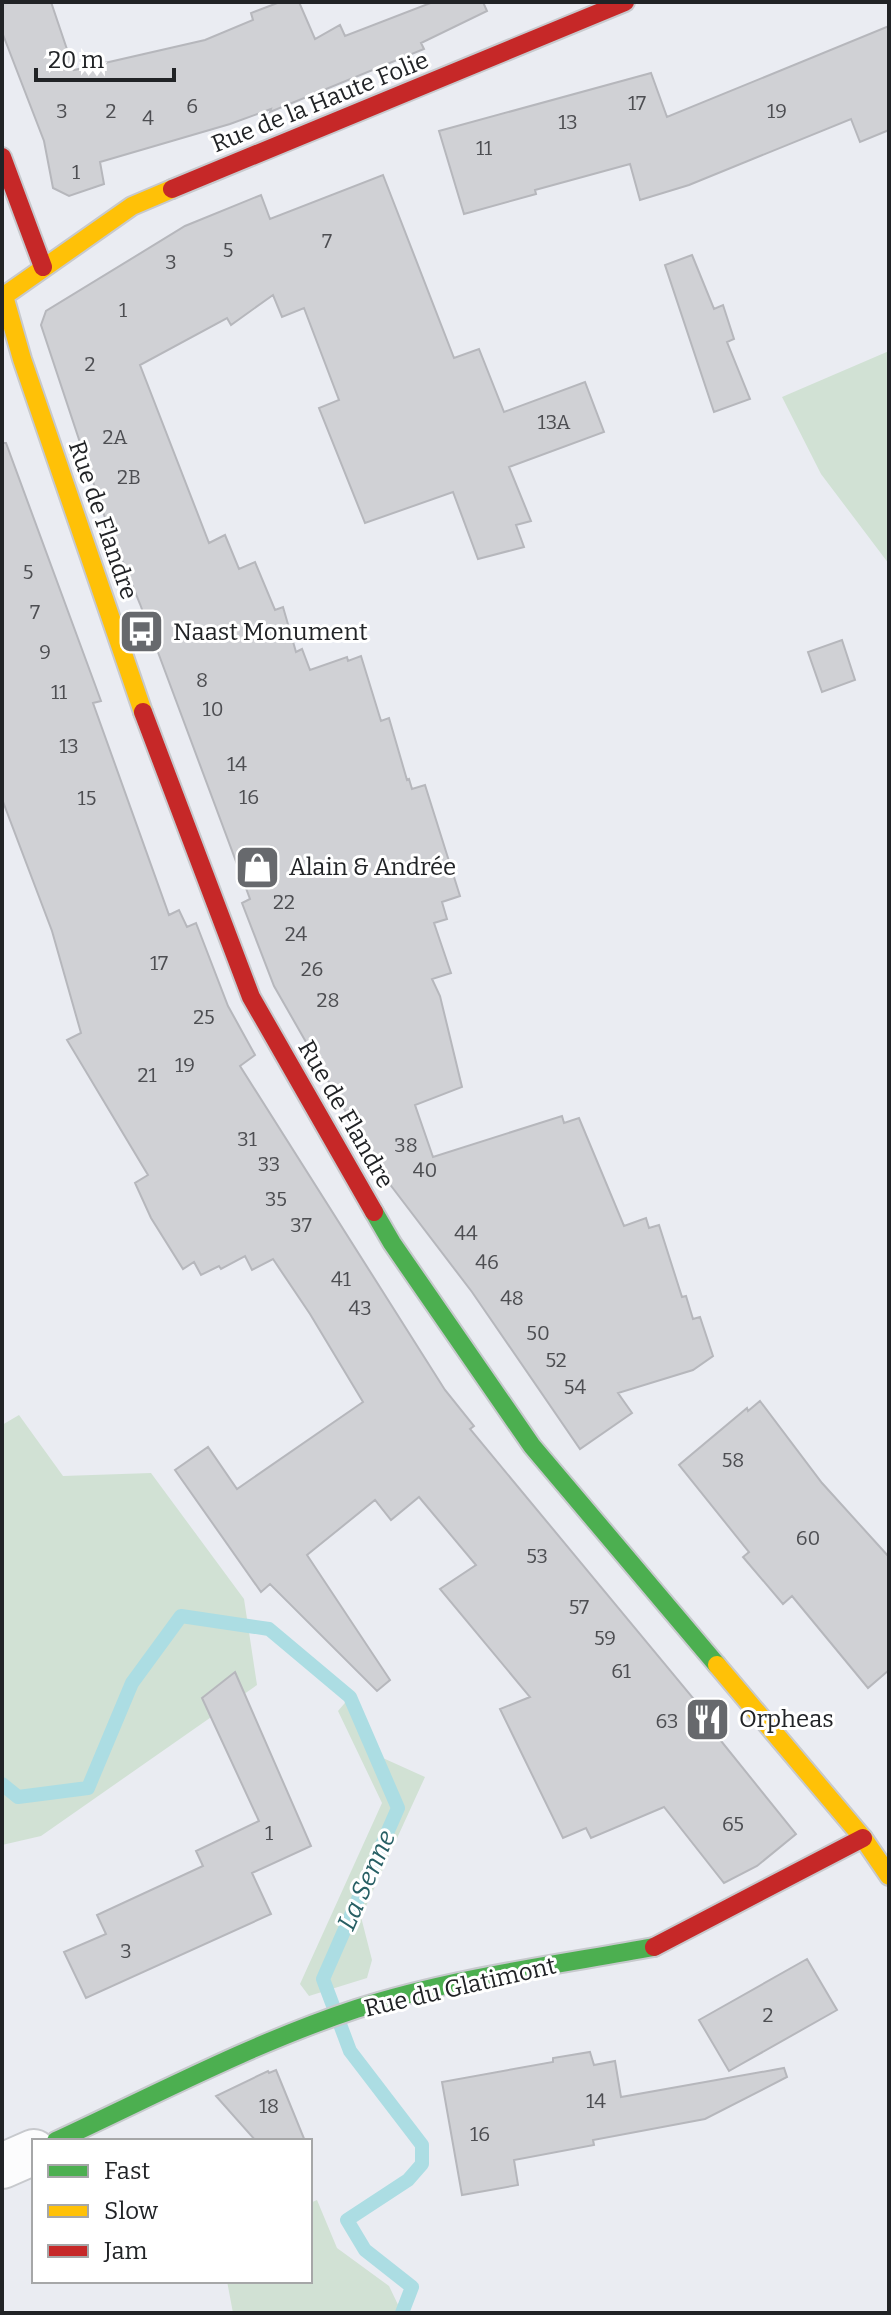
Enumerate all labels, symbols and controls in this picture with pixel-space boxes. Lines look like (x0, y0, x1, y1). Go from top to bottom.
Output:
scale bar (36, 32, 174, 82)
text: 20 m (48, 46, 104, 74)
street label: Rue de la Haute Folie (208, 46, 432, 158)
house number: 17 (628, 91, 646, 115)
house number: 6 (186, 94, 198, 118)
house number: 3 (56, 99, 68, 123)
house number: 2 (106, 99, 116, 123)
house number: 19 (767, 99, 787, 123)
house number: 4 (142, 106, 154, 130)
house number: 13 (558, 110, 578, 134)
house number: 11 (476, 136, 492, 160)
house number: 1 (72, 160, 80, 184)
house number: 7 (322, 229, 332, 253)
house number: 5 (223, 238, 233, 262)
house number: 3 (165, 250, 177, 274)
house number: 1 (119, 298, 127, 322)
house number: 2 (85, 352, 95, 376)
house number: 13A (538, 410, 571, 434)
house number: 2A (102, 425, 128, 449)
street label: Rue de Flandre (63, 437, 143, 603)
house number: 2B (117, 465, 141, 489)
house number: 5 (23, 560, 33, 584)
house number: 7 (30, 600, 40, 624)
bus stop icon: Naast Monument (118, 608, 166, 656)
place label: Naast Monument (173, 618, 368, 646)
house number: 9 (39, 640, 51, 664)
house number: 8 (196, 668, 208, 692)
house number: 11 (51, 680, 67, 704)
house number: 10 (203, 697, 223, 721)
house number: 13 (59, 734, 79, 758)
house number: 14 (227, 752, 247, 776)
house number: 16 (239, 785, 259, 809)
house number: 15 (78, 786, 96, 810)
shop icon: Alain & Andrée (234, 843, 282, 891)
place label: Alain & Andrée (289, 853, 456, 881)
house number: 22 (273, 890, 295, 914)
house number: 24 (285, 922, 308, 946)
house number: 17 (150, 951, 168, 975)
house number: 26 (301, 957, 323, 981)
house number: 28 (317, 988, 339, 1012)
house number: 25 (193, 1005, 215, 1029)
street label: Rue de Flandre (292, 1035, 400, 1193)
house number: 19 (175, 1053, 195, 1077)
house number: 21 (138, 1063, 157, 1087)
house number: 31 (237, 1127, 257, 1151)
house number: 38 (394, 1133, 418, 1157)
house number: 33 (258, 1152, 280, 1176)
house number: 40 (413, 1158, 437, 1182)
house number: 35 (265, 1187, 287, 1211)
house number: 37 (290, 1213, 312, 1237)
house number: 44 (454, 1221, 478, 1245)
house number: 46 (475, 1250, 499, 1274)
house number: 41 (331, 1267, 351, 1291)
house number: 48 (500, 1286, 524, 1310)
house number: 43 (348, 1296, 372, 1320)
house number: 50 (526, 1321, 550, 1345)
house number: 52 (545, 1348, 567, 1372)
house number: 54 (564, 1375, 586, 1399)
house number: 58 (722, 1448, 744, 1472)
house number: 60 (796, 1526, 820, 1550)
house number: 53 (526, 1544, 548, 1568)
house number: 57 (569, 1595, 589, 1619)
house number: 59 (594, 1626, 616, 1650)
house number: 61 (611, 1659, 631, 1683)
restaurant icon: Orpheas (684, 1695, 732, 1743)
place label: Orpheas (739, 1705, 834, 1733)
house number: 63 (656, 1709, 678, 1733)
house number: 65 (722, 1812, 744, 1836)
house number: 1 (265, 1821, 273, 1845)
water label: La Senne (331, 1825, 402, 1935)
house number: 3 (120, 1939, 132, 1963)
street label: Rue du Glatimont (362, 1951, 559, 2023)
house number: 2 (763, 2003, 773, 2027)
house number: 14 (586, 2089, 606, 2113)
house number: 18 (259, 2094, 279, 2118)
house number: 16 (470, 2122, 490, 2146)
legend (32, 2139, 312, 2283)
text: Fast (104, 2157, 150, 2185)
text: Slow (104, 2197, 159, 2225)
text: Jam (103, 2237, 148, 2265)

